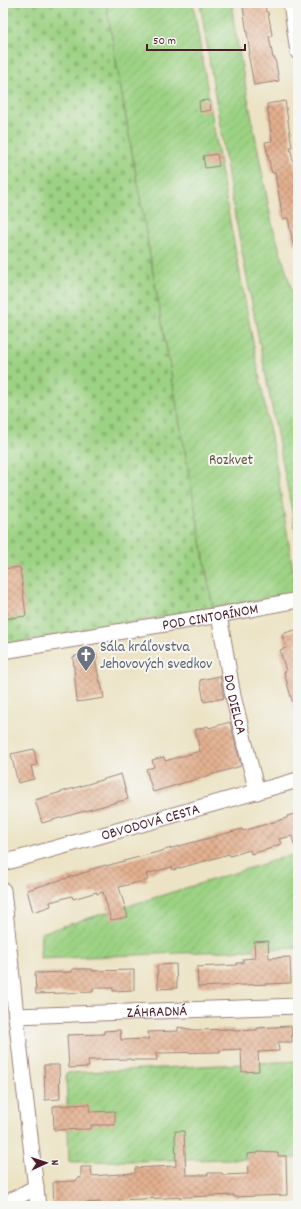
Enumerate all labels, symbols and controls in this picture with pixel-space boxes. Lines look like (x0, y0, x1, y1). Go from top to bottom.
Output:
scale bar (147, 26, 245, 52)
text: 50 m (153, 33, 176, 50)
park label: Rozkvet (209, 450, 254, 472)
street label: POD CINTORÍNOM (161, 599, 260, 637)
place label: Sála kráľovstva Jehovových svedkov (100, 637, 213, 676)
church icon: Sála kráľovstva Jehovových svedkov (75, 644, 97, 672)
street label: DO DIELCA (217, 673, 251, 737)
street label: OBVODOVÁ CESTA (99, 799, 203, 848)
street label: ZÁHRADNÁ (126, 1001, 188, 1025)
north arrow (26, 1143, 66, 1183)
text: N (46, 1159, 62, 1166)

